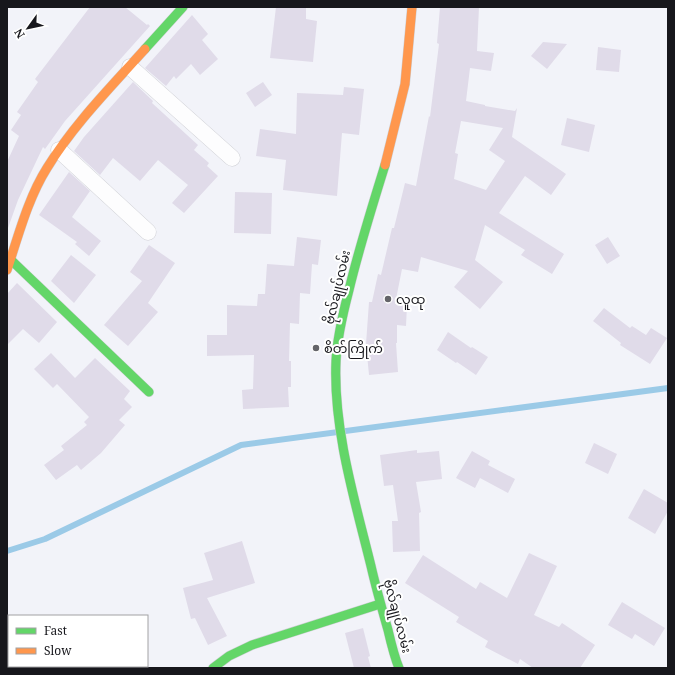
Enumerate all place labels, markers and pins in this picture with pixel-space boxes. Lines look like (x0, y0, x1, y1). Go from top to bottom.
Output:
place label: လူထု (396, 290, 425, 310)
marker: လူထု (383, 294, 393, 304)
place label: စိတ်ကြိုက် (324, 339, 383, 359)
marker: စိတ်ကြိုက် (311, 343, 321, 353)

